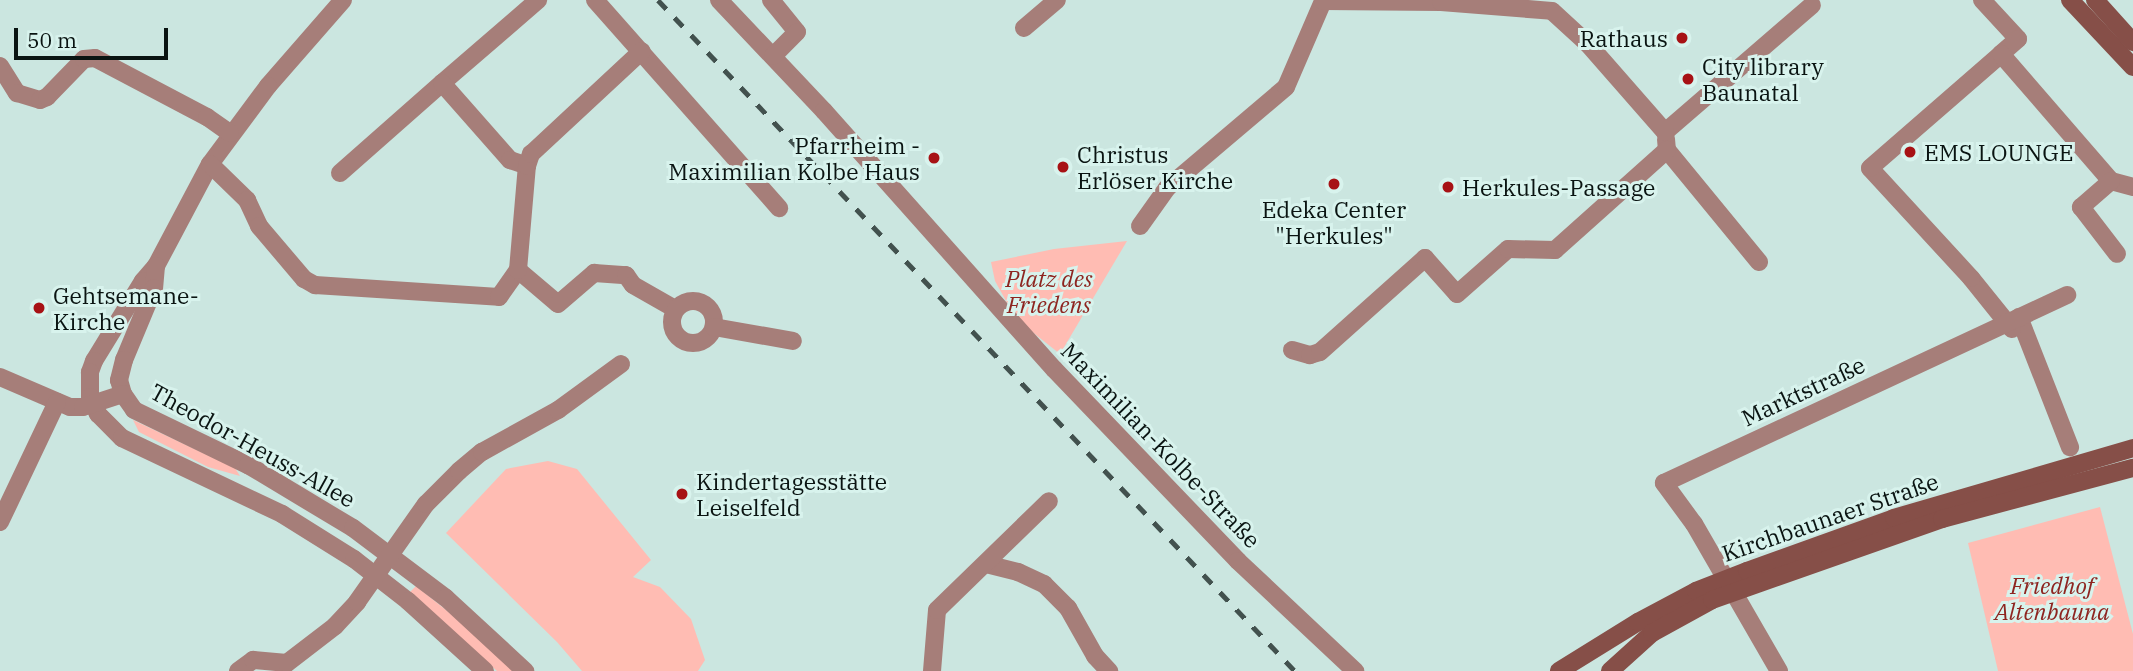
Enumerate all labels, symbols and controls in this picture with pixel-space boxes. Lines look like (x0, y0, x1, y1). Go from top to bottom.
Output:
scale bar (18, 14, 172, 58)
place label: Rathaus (1580, 24, 1668, 52)
text: 50 m (27, 26, 77, 54)
marker: Rathaus (1674, 30, 1690, 46)
place label: City library Baunatal (1702, 52, 1824, 106)
marker: City library Baunatal (1680, 71, 1696, 87)
place label: Pfarrheim - Maximilian Kolbe Haus (668, 131, 920, 185)
place label: EMS LOUNGE (1924, 138, 2074, 166)
place label: Christus Erlöser Kirche (1077, 140, 1233, 194)
marker: EMS LOUNGE (1902, 144, 1918, 160)
marker: Pfarrheim - Maximilian Kolbe Haus (926, 150, 942, 166)
marker: Christus Erlöser Kirche (1055, 159, 1071, 175)
place label: Herkules-Passage (1462, 173, 1655, 201)
marker: Edeka Center "Herkules" (1326, 176, 1342, 192)
marker: Herkules-Passage (1440, 179, 1456, 195)
place label: Edeka Center "Herkules" (1262, 195, 1406, 249)
park label: Platz des Friedens (1006, 264, 1092, 318)
place label: Gehtsemane- Kirche (53, 281, 199, 335)
marker: Gehtsemane- Kirche (31, 300, 47, 316)
street label: Maximilian-Kolbe-Straße (1056, 337, 1266, 553)
street label: Marktstraße (1737, 350, 1869, 432)
street label: Theodor-Heuss-Allee (146, 377, 360, 513)
place label: Kindertagesstätte Leiselfeld (696, 467, 887, 521)
street label: Kirchbaunaer Straße (1718, 467, 1942, 567)
marker: Kindertagesstätte Leiselfeld (674, 486, 690, 502)
park label: Friedhof Altenbauna (1994, 571, 2110, 625)

